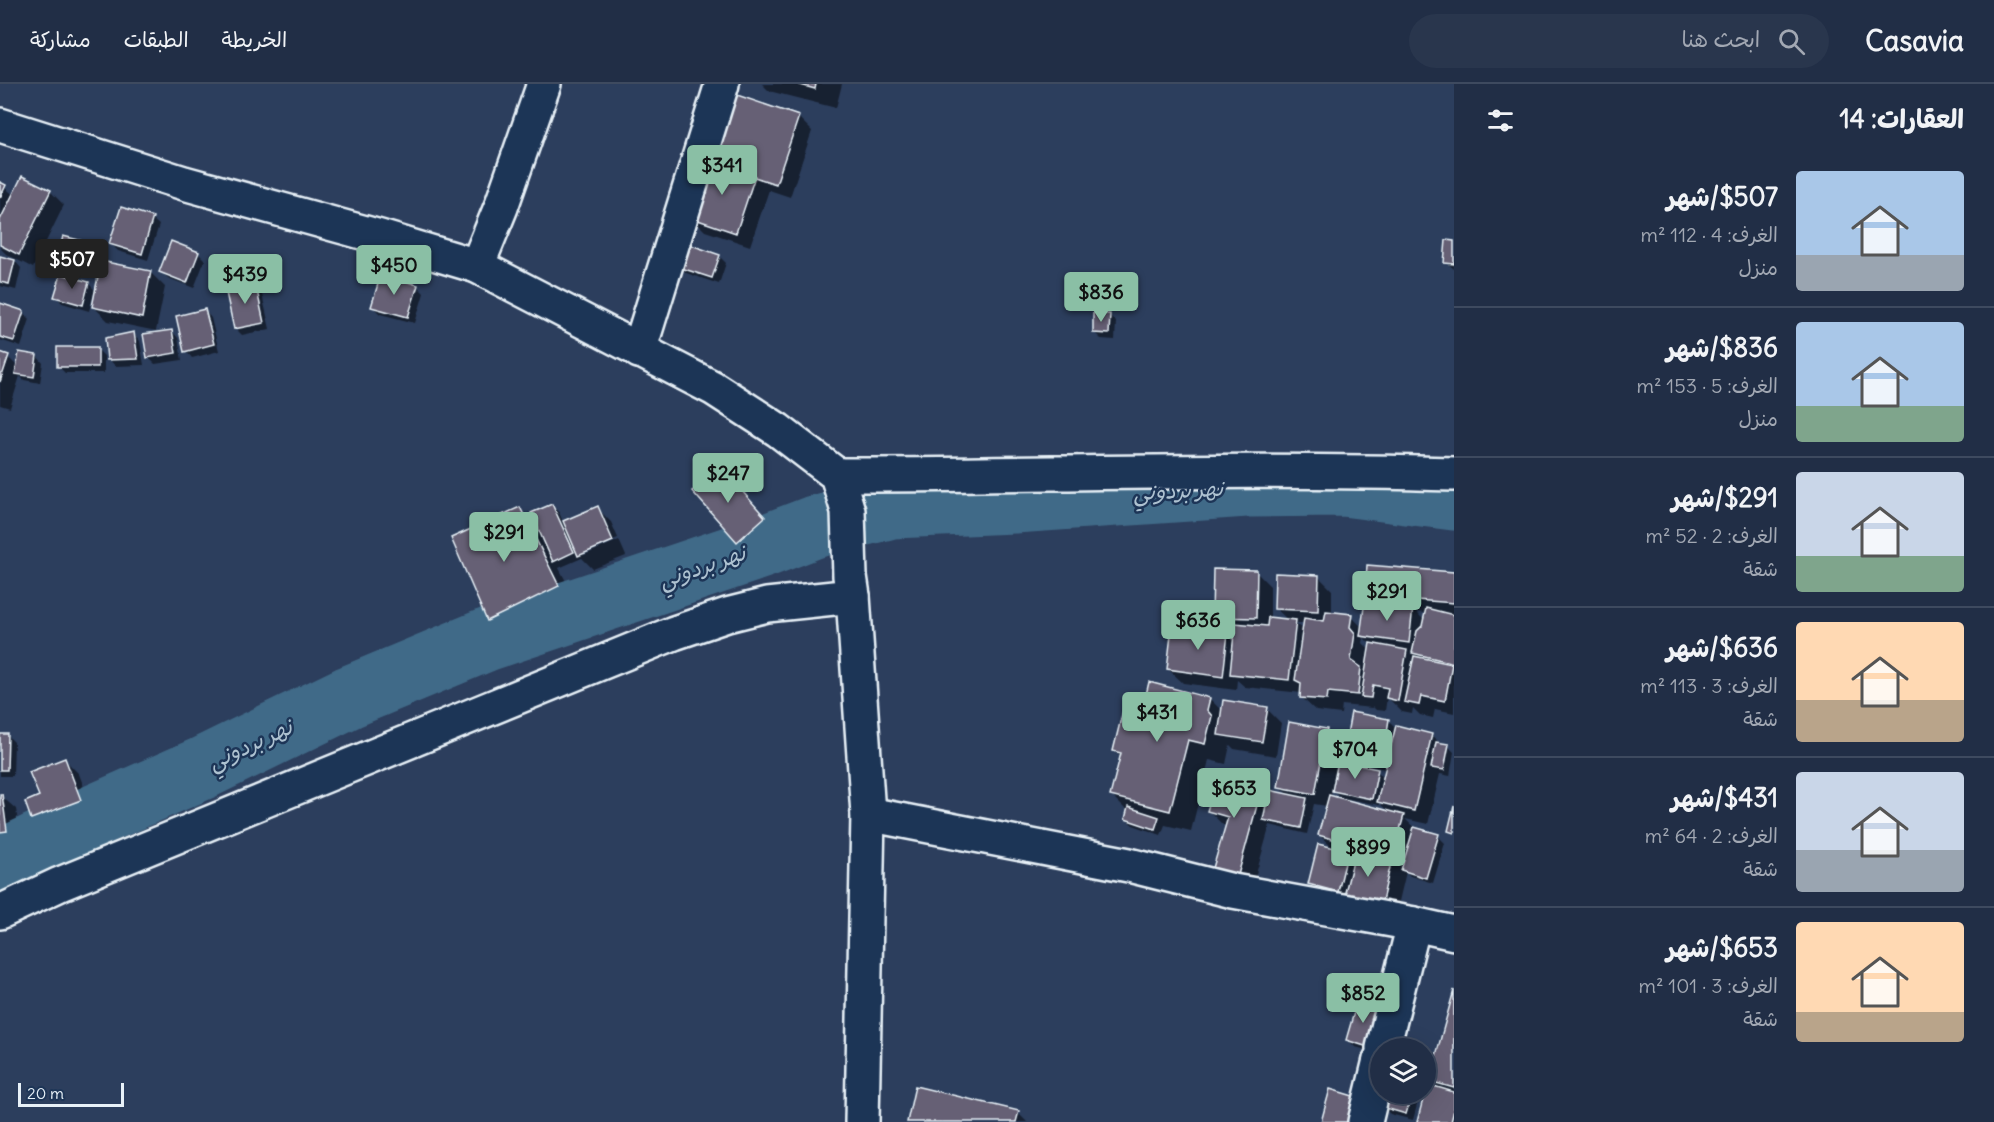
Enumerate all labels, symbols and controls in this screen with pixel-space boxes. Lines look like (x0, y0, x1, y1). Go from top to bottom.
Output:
search box (1409, 14, 1829, 68)
text: Casavia (1865, 23, 1964, 59)
text: ابحث هنا (1681, 25, 1760, 53)
icon: search (1775, 25, 1808, 58)
text: مشاركة (30, 26, 91, 53)
text: الطبقات (124, 26, 189, 53)
text: الخريطة (222, 26, 287, 53)
text: العقارات: 14 (1839, 102, 1964, 135)
icon: filters (1484, 104, 1517, 137)
pin: $341 (686, 145, 758, 196)
text: $341 (701, 152, 743, 177)
text: $507/شهر (1667, 180, 1778, 213)
icon: home (1844, 195, 1916, 267)
text: الغرف: 4 · 112 m² (1640, 222, 1778, 247)
pin: $507 (36, 239, 108, 290)
pin: $450 (358, 245, 430, 296)
text: $507 (49, 246, 95, 271)
text: $450 (370, 252, 418, 277)
pin: $439 (209, 254, 281, 305)
text: منزل (1739, 255, 1778, 280)
text: $439 (222, 261, 268, 286)
pin: $836 (1065, 272, 1137, 323)
text: $836 (1078, 279, 1124, 304)
text: $836/شهر (1666, 331, 1778, 364)
icon: home (1844, 346, 1916, 418)
text: الغرف: 5 · 153 m² (1637, 373, 1778, 398)
text: منزل (1739, 406, 1778, 431)
pin: $247 (692, 453, 764, 504)
text: $247 (707, 460, 749, 485)
water label: نهر بردوني (1132, 474, 1227, 512)
text: $291/شهر (1671, 481, 1778, 514)
icon: home (1844, 496, 1916, 568)
pin: $291 (468, 512, 540, 563)
text: $291 (483, 519, 525, 544)
text: الغرف: 2 · 52 m² (1645, 523, 1778, 548)
water label: نهر بردوني (655, 537, 754, 600)
text: شقة (1743, 556, 1778, 581)
pin: $291 (1351, 571, 1423, 622)
text: $291 (1366, 578, 1408, 603)
pin: $636 (1162, 600, 1234, 651)
text: $636 (1175, 607, 1221, 632)
text: $636/شهر (1666, 631, 1778, 664)
icon: home (1844, 646, 1916, 718)
text: الغرف: 3 · 113 m² (1640, 673, 1778, 698)
pin: $431 (1121, 692, 1193, 743)
text: $431 (1136, 699, 1178, 724)
text: شقة (1743, 706, 1778, 731)
water label: نهر بردوني (203, 711, 302, 781)
pin: $704 (1319, 729, 1391, 780)
text: $704 (1332, 736, 1378, 761)
pin: $653 (1198, 768, 1270, 819)
text: $653 (1211, 775, 1257, 800)
text: $431/شهر (1671, 781, 1778, 814)
icon: home (1844, 796, 1916, 868)
text: الغرف: 2 · 64 m² (1645, 823, 1778, 848)
pin: $899 (1332, 827, 1404, 878)
text: $899 (1345, 834, 1391, 859)
text: شقة (1743, 856, 1778, 881)
text: $653/شهر (1666, 931, 1778, 964)
icon: home (1844, 946, 1916, 1018)
pin: $852 (1327, 973, 1399, 1024)
text: الغرف: 3 · 101 m² (1638, 973, 1778, 998)
text: $852 (1340, 980, 1386, 1005)
text: شقة (1743, 1006, 1778, 1031)
map controls (1370, 1038, 1436, 1104)
button: layers (1370, 1038, 1436, 1104)
scale bar (18, 1080, 124, 1108)
text: 20 m (27, 1083, 64, 1103)

